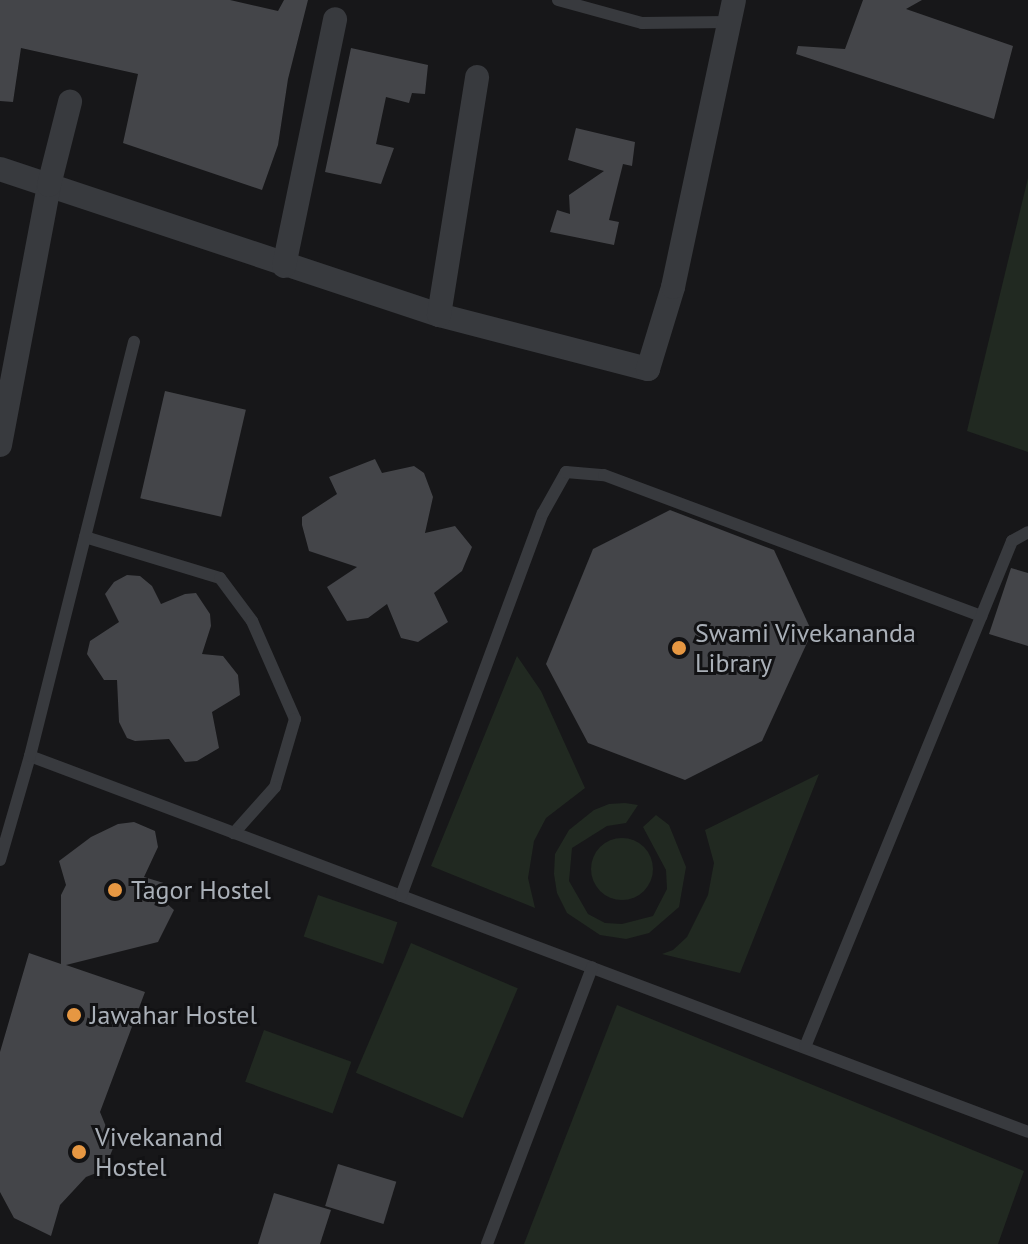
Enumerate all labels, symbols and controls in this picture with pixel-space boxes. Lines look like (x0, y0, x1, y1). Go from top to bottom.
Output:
place label: Swami Vivekananda Library (695, 617, 917, 678)
marker: Swami Vivekananda Library (670, 639, 688, 657)
place label: Tagor Hostel (131, 874, 271, 906)
marker: Tagor Hostel (106, 881, 124, 899)
place label: Jawahar Hostel (90, 999, 257, 1031)
marker: Jawahar Hostel (65, 1006, 83, 1024)
place label: Vivekanand Hostel (95, 1121, 223, 1182)
marker: Vivekanand Hostel (70, 1143, 88, 1161)

